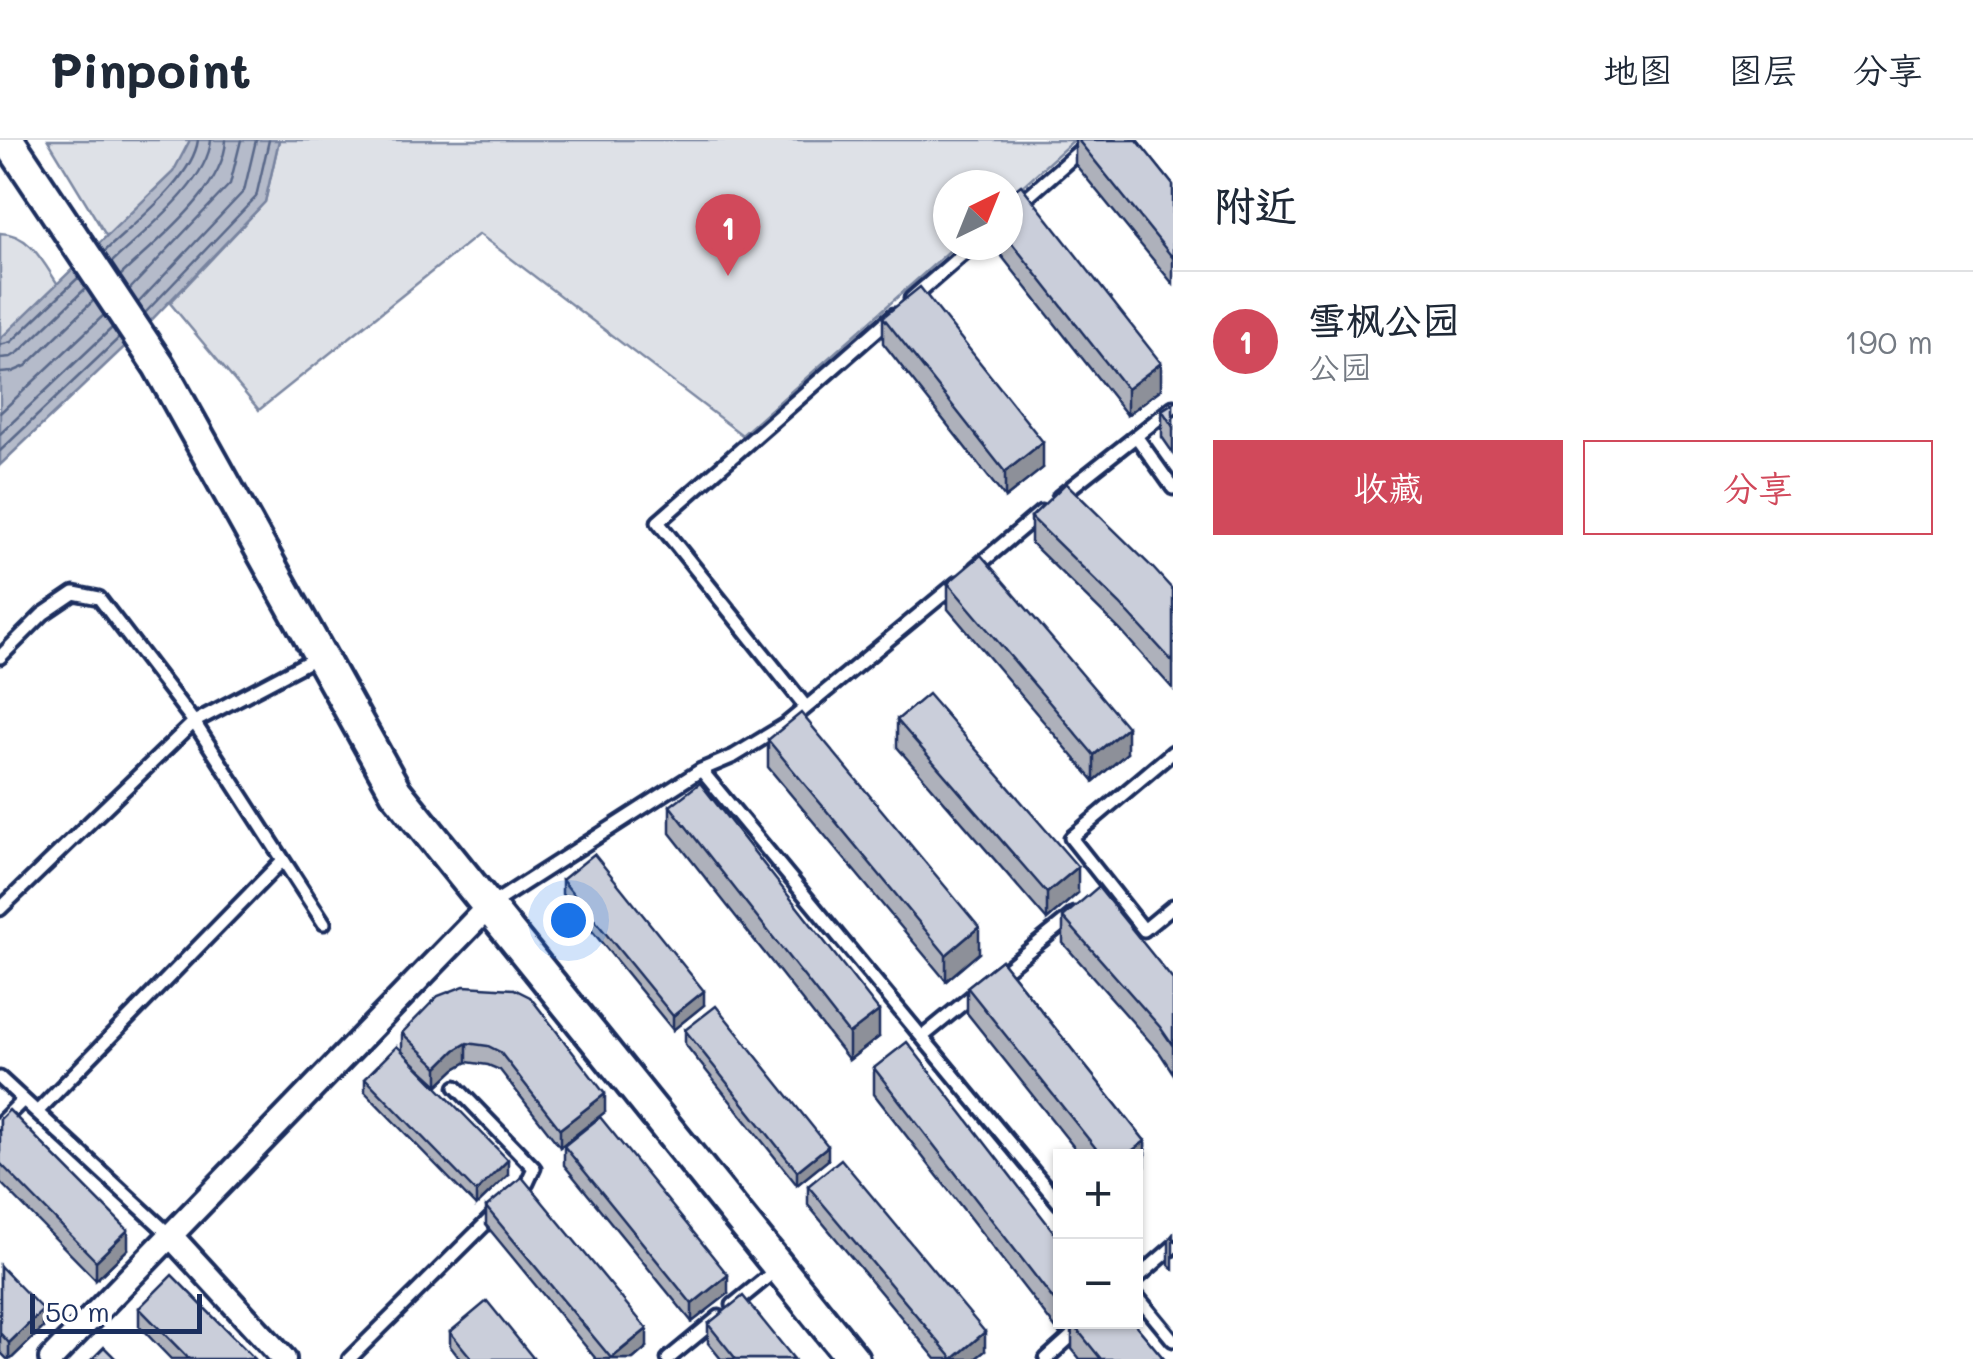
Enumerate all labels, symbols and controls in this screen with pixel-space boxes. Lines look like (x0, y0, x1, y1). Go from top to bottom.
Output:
text: Pinpoint (50, 38, 251, 100)
text: 地图 (1603, 46, 1673, 92)
text: 图层 (1728, 46, 1798, 92)
text: 分享 (1853, 46, 1923, 92)
north arrow (933, 170, 1023, 260)
text: 附近 (1213, 177, 1297, 232)
pin: 1 (696, 194, 760, 276)
text: 雪枫公园 (1308, 294, 1460, 344)
text: 1 (1238, 320, 1253, 362)
text: 190 m (1844, 320, 1933, 362)
text: 公园 (1308, 345, 1372, 387)
button: 收藏 (1213, 440, 1563, 535)
button: 分享 (1583, 440, 1933, 535)
your location (543, 895, 594, 946)
map controls (1053, 1149, 1143, 1329)
button: + (1053, 1149, 1143, 1239)
button: − (1053, 1239, 1143, 1329)
scale bar (30, 1289, 202, 1334)
text: 50 m (45, 1293, 110, 1329)

